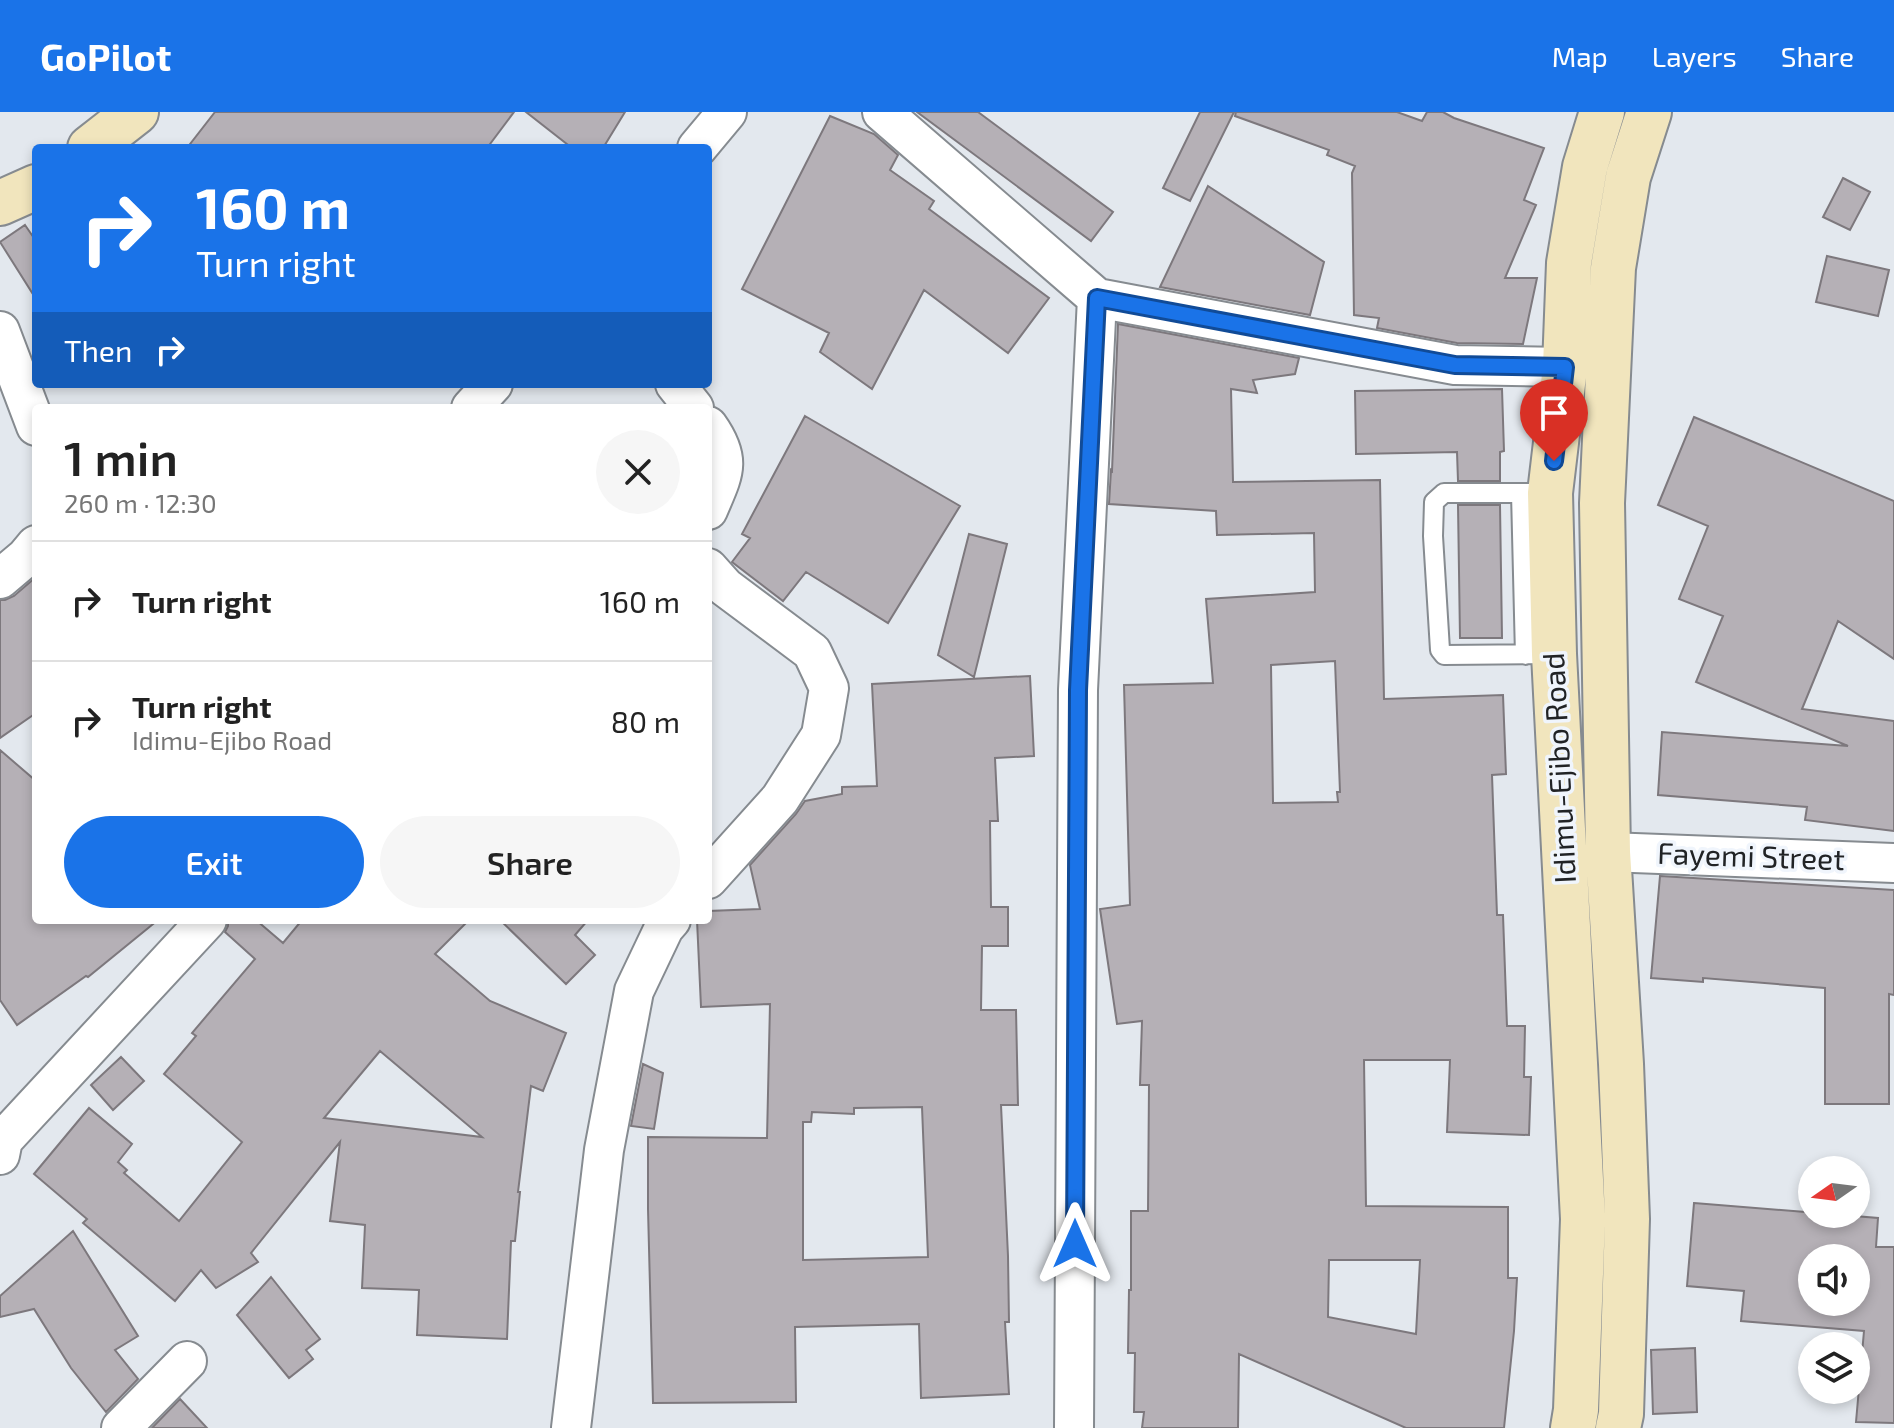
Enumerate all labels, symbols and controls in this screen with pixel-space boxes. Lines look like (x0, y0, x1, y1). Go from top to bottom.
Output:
text: GoPilot (40, 33, 171, 79)
text: Map (1552, 39, 1608, 73)
text: Layers (1652, 39, 1737, 73)
text: Share (1781, 39, 1854, 73)
text: 160 m (196, 173, 350, 240)
icon: right (64, 176, 168, 280)
text: Turn right (196, 241, 356, 284)
icon: right (148, 328, 192, 372)
text: Then (64, 332, 132, 368)
pin (1520, 379, 1588, 461)
icon: arrive (1532, 391, 1576, 435)
text: 1 min (64, 428, 178, 486)
button: close (596, 430, 680, 514)
text: 260 m · 12:30 (64, 487, 217, 518)
icon: right (64, 579, 108, 623)
text: Turn right (132, 583, 272, 619)
text: 160 m (600, 583, 680, 619)
street label: Idimu-Ejibo Road (1534, 652, 1582, 884)
text: Turn right (132, 688, 272, 724)
icon: right (64, 699, 108, 743)
text: 80 m (611, 703, 680, 739)
text: Idimu-Ejibo Road (132, 724, 332, 755)
button: Exit (64, 816, 364, 908)
button: Share (380, 816, 680, 908)
street label: Fayemi Street (1657, 834, 1845, 876)
north arrow (1798, 1156, 1870, 1228)
map controls (1798, 1156, 1870, 1404)
position arrow (1033, 1202, 1117, 1286)
button: sound (1798, 1244, 1870, 1316)
button: layers (1798, 1332, 1870, 1404)

